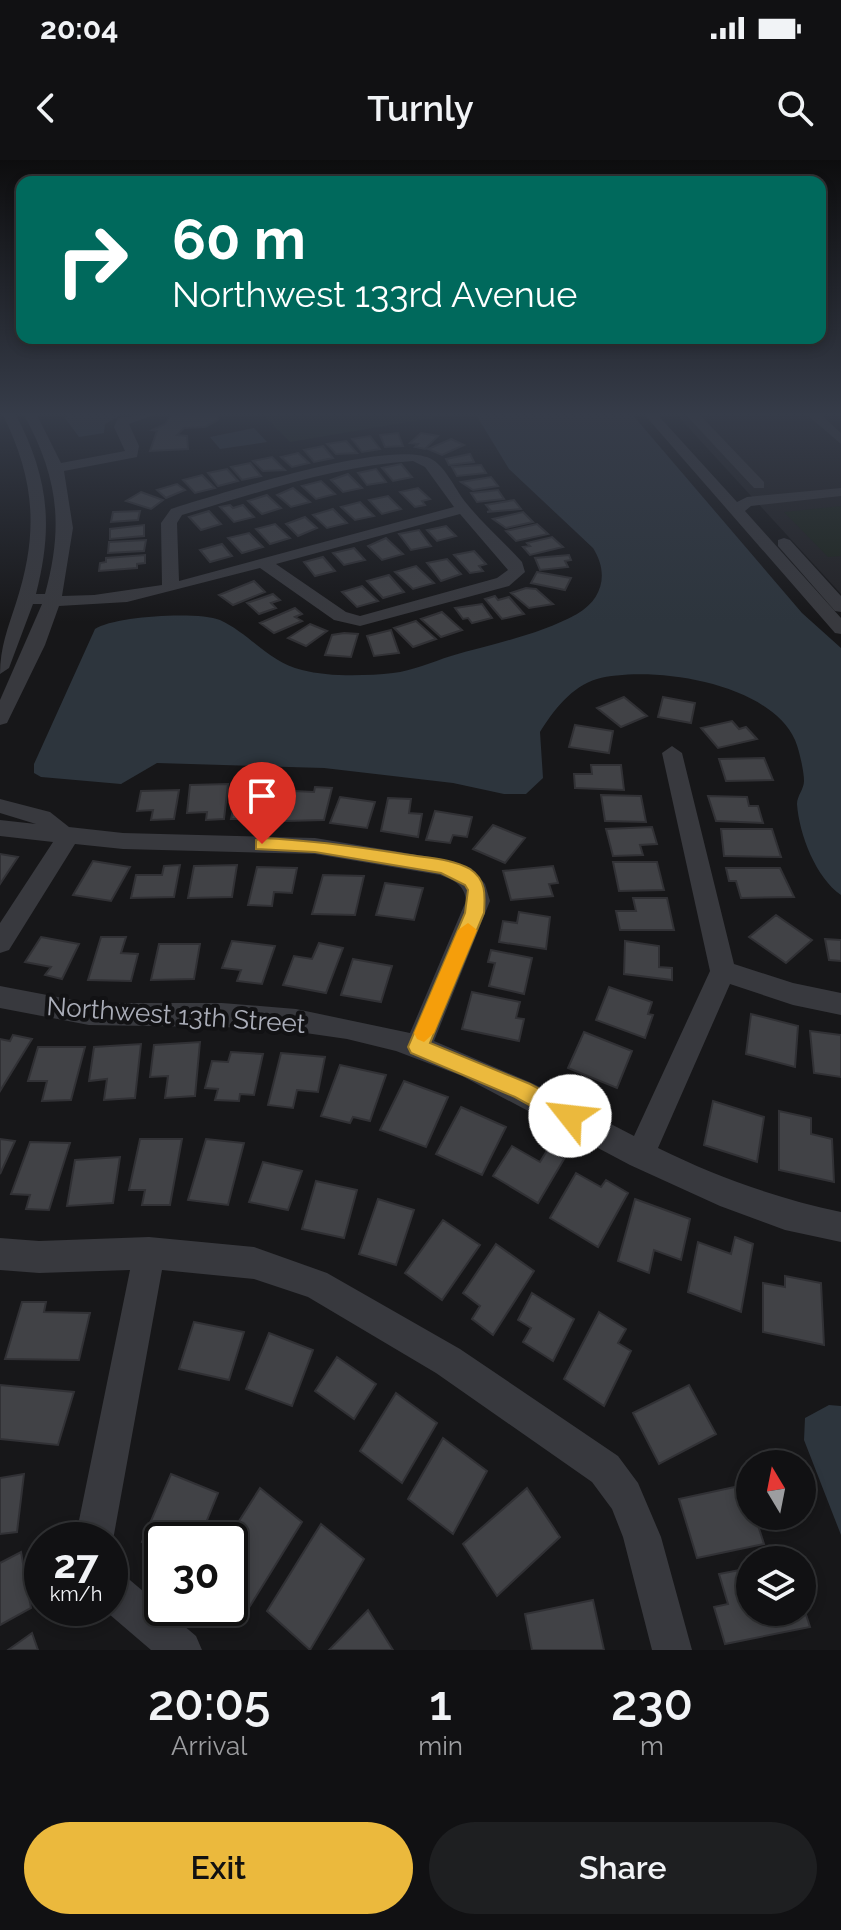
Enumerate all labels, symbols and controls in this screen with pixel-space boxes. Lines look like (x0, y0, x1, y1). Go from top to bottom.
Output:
text: 20:04 (40, 11, 118, 46)
icon: back (24, 86, 68, 130)
icon: search (773, 86, 817, 130)
text: Turnly (367, 87, 474, 129)
text: 60 m (172, 206, 306, 272)
icon: right (40, 208, 144, 312)
text: Northwest 133rd Avenue (172, 273, 577, 315)
pin (228, 762, 296, 844)
icon: arrive (240, 774, 284, 818)
street label: Northwest 13th Street (46, 991, 307, 1039)
position arrow (528, 1074, 612, 1158)
north arrow (736, 1450, 816, 1530)
map controls (736, 1450, 816, 1626)
speed limit sign: 30 (144, 1522, 248, 1626)
text: 27 (53, 1540, 98, 1587)
button: layers (736, 1546, 816, 1626)
text: km/h (50, 1582, 102, 1606)
text: 20:05 (148, 1675, 270, 1731)
text: 1 (429, 1675, 452, 1731)
text: 230 (611, 1675, 693, 1731)
text: Arrival (171, 1731, 247, 1761)
text: min (418, 1731, 463, 1761)
text: m (640, 1731, 664, 1761)
button: Exit (24, 1822, 413, 1914)
button: Share (429, 1822, 817, 1914)

